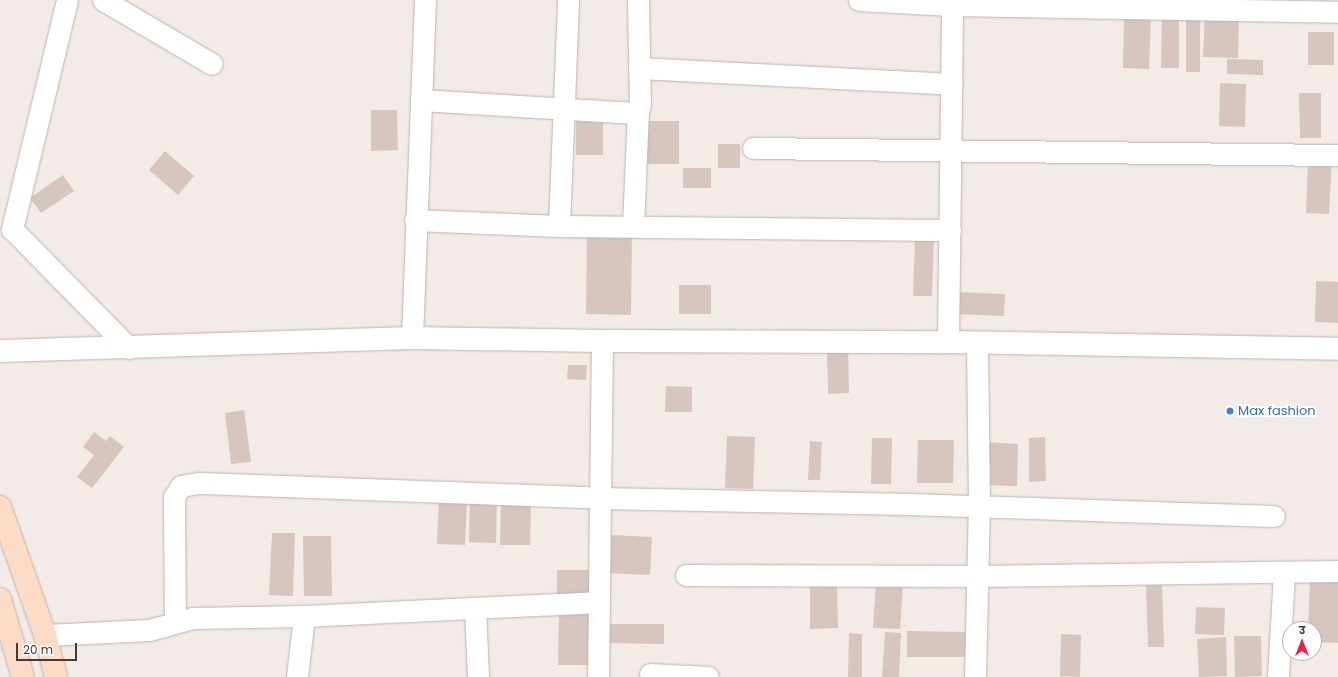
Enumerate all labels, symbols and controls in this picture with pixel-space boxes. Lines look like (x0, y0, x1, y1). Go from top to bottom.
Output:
place label: Max fashion (1238, 403, 1316, 419)
marker: Max fashion (1225, 406, 1235, 416)
north arrow (1282, 621, 1322, 661)
text: उ (1299, 622, 1305, 638)
scale bar (18, 635, 79, 661)
text: 20 m (23, 641, 53, 658)

